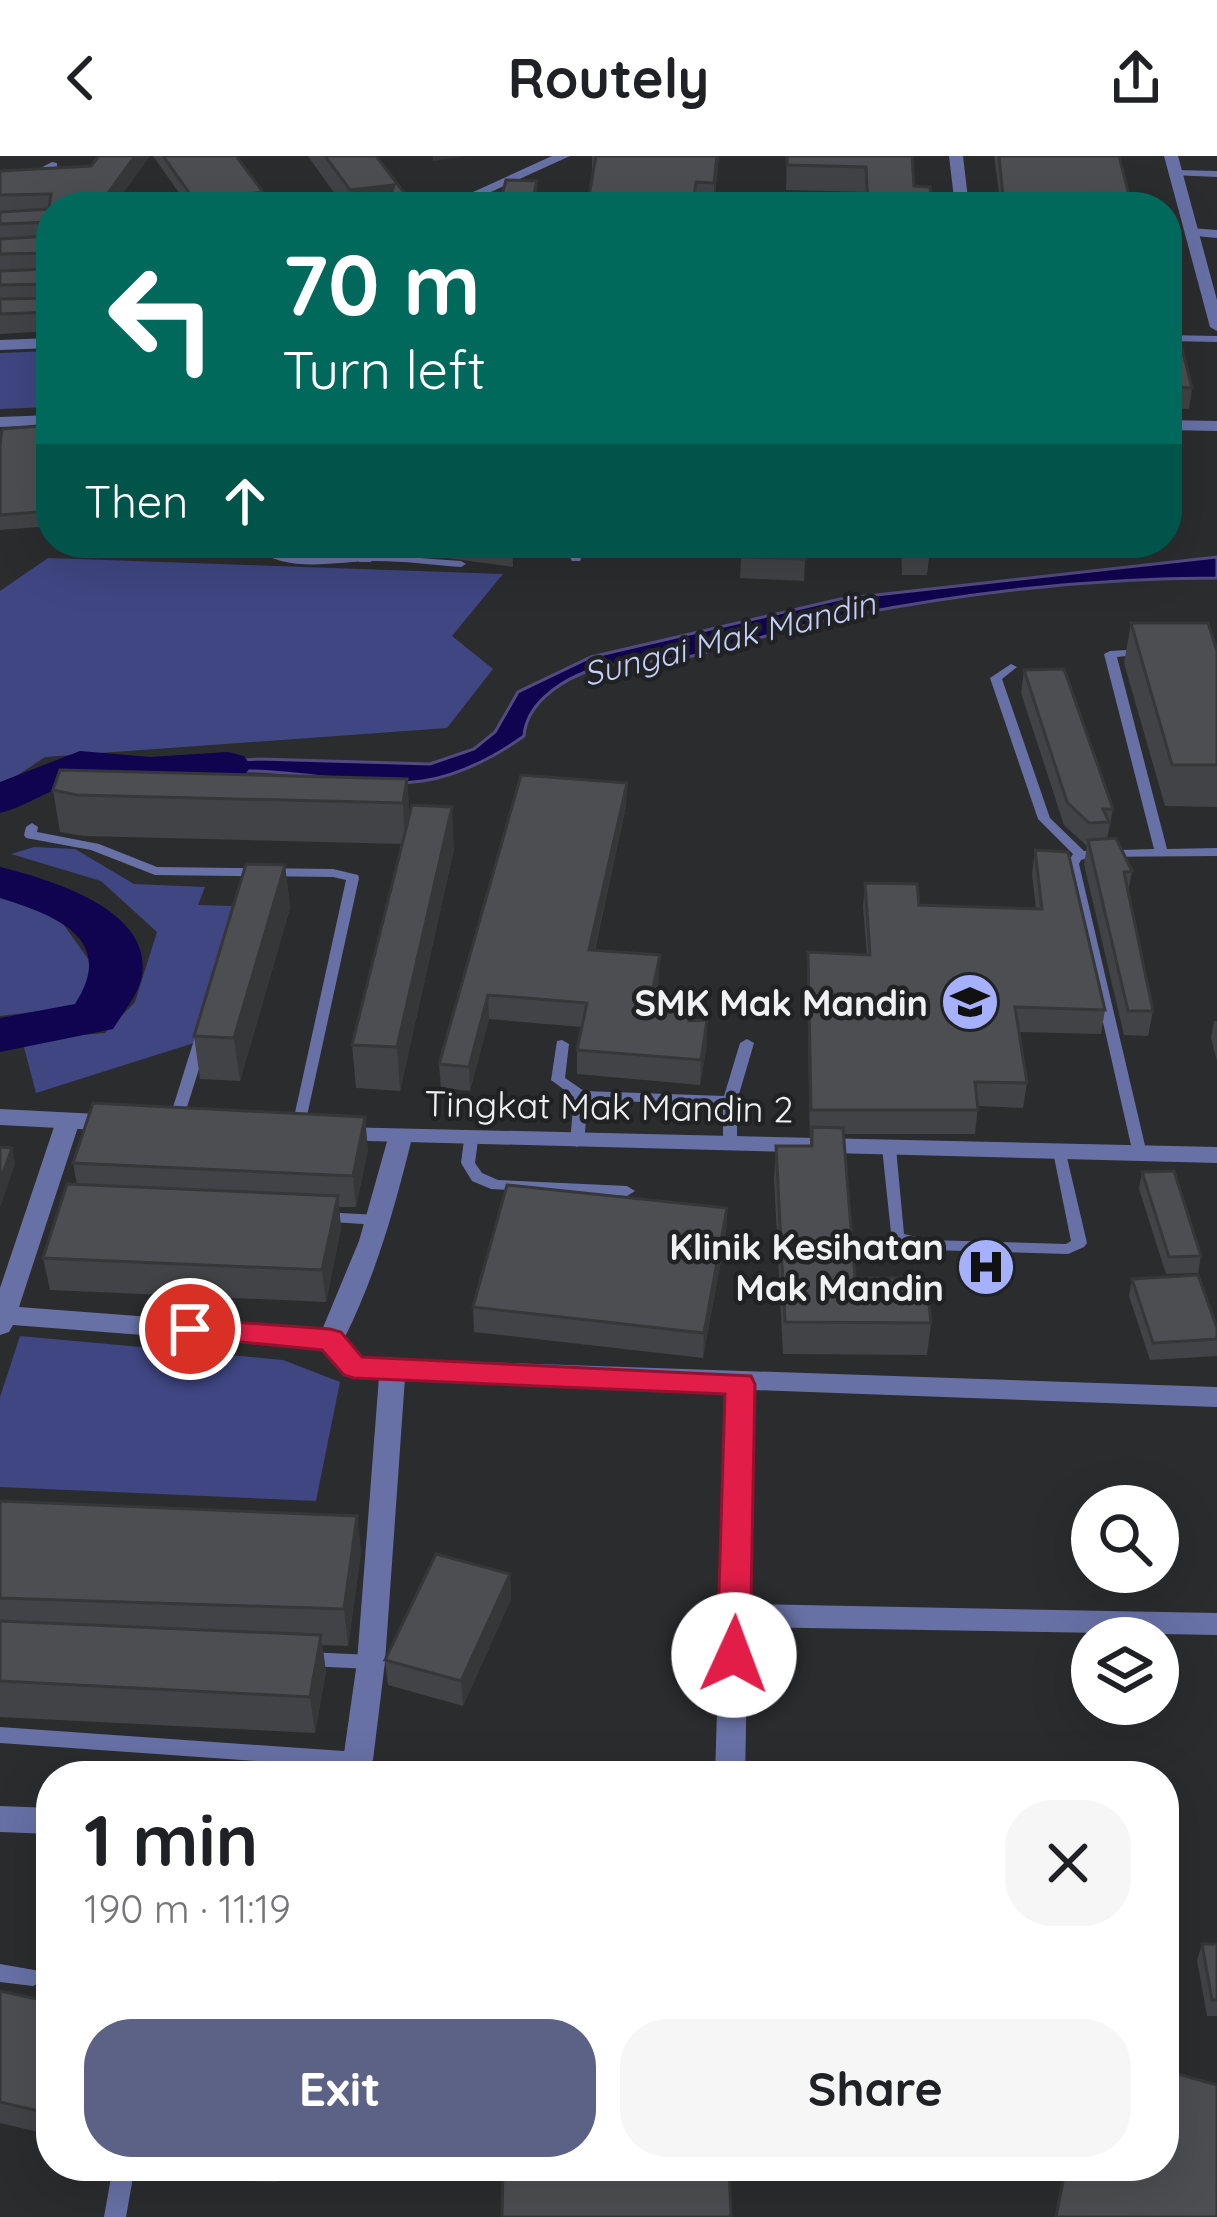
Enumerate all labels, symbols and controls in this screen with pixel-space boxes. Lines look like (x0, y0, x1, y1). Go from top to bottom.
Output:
text: Routely (508, 44, 709, 112)
icon: back (48, 45, 114, 111)
icon: share (1103, 45, 1169, 111)
text: 70 m (282, 231, 481, 336)
icon: left (84, 240, 240, 396)
text: Turn left (282, 335, 486, 403)
icon: ahead (212, 468, 278, 534)
text: Then (84, 473, 188, 529)
water label: Sungai Mak Mandin (579, 582, 880, 694)
school or university icon: SMK Mak Mandin (939, 971, 1001, 1033)
place label: SMK Mak Mandin (635, 980, 928, 1025)
street label: Tingkat Mak Mandin 2 (424, 1080, 794, 1132)
place label: Klinik Kesihatan Mak Mandin (669, 1224, 944, 1310)
hospital icon: Klinik Kesihatan Mak Mandin (955, 1236, 1017, 1298)
pin (139, 1278, 241, 1380)
icon: arrive (157, 1296, 223, 1362)
map controls (1071, 1485, 1179, 1725)
button: search (1071, 1485, 1179, 1593)
position arrow (671, 1592, 797, 1718)
button: layers (1071, 1617, 1179, 1725)
text: 1 min (84, 1794, 258, 1884)
button: close (1005, 1800, 1131, 1926)
text: 190 m · 11:19 (84, 1884, 291, 1933)
button: Exit (84, 2019, 596, 2157)
button: Share (620, 2019, 1131, 2157)

